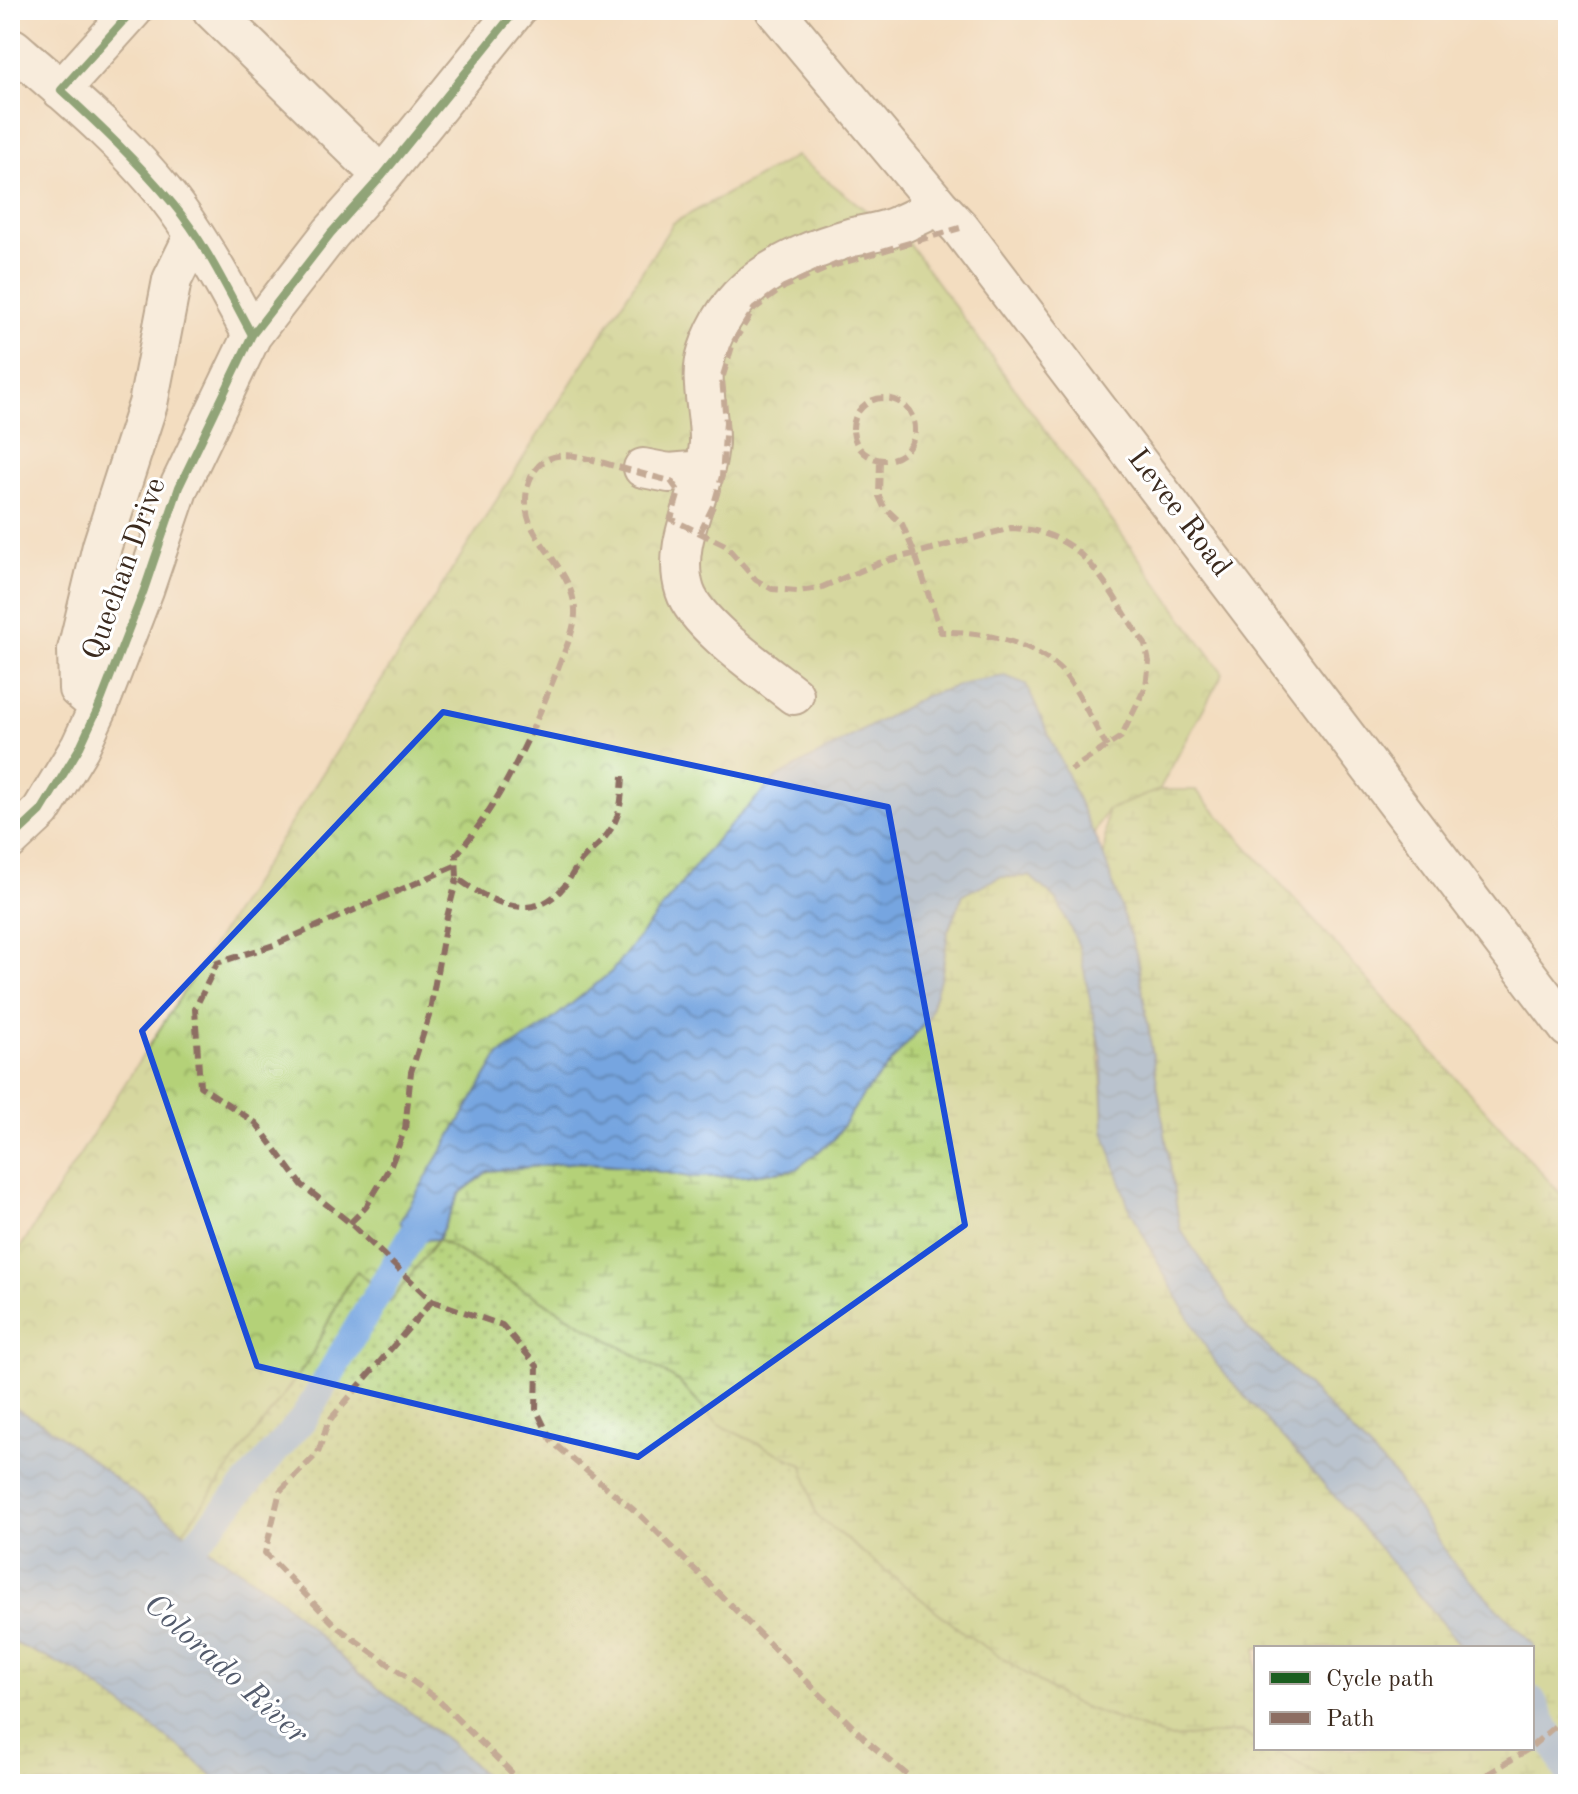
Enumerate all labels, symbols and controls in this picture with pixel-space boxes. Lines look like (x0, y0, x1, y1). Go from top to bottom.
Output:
street label: Levee Road (1122, 444, 1236, 582)
street label: Quechan Drive (78, 474, 172, 664)
water label: Colorado River (137, 1589, 314, 1752)
legend (1254, 1646, 1534, 1750)
text: Cycle path (1326, 1668, 1434, 1692)
text: Path (1326, 1708, 1375, 1732)

